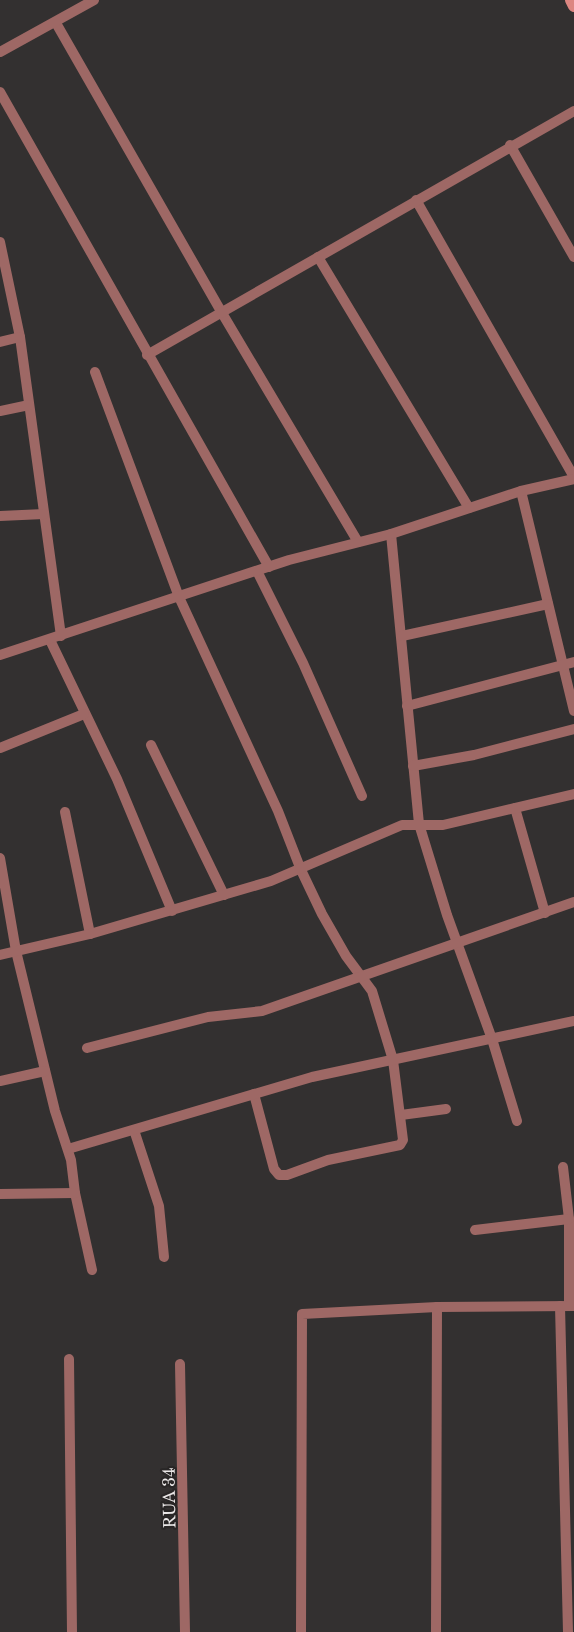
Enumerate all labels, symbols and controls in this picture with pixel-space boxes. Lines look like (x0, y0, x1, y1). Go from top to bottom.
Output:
street label: RUA 34 (158, 1467, 180, 1529)

